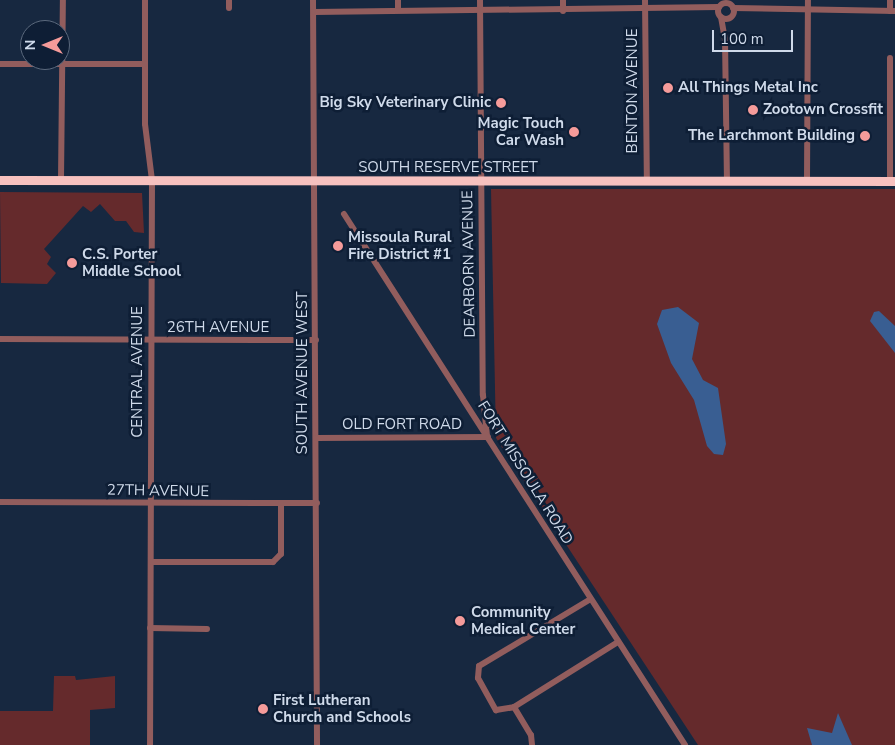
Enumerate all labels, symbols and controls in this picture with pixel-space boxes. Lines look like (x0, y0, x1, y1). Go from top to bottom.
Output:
north arrow (20, 20, 70, 70)
scale bar (715, 20, 796, 52)
street label: BENTON AVENUE (624, 29, 642, 153)
text: 100 m (720, 29, 764, 49)
text: N (21, 40, 40, 50)
place label: All Things Metal Inc (678, 79, 818, 97)
marker: All Things Metal Inc (662, 82, 674, 94)
place label: Big Sky Veterinary Clinic (319, 94, 491, 112)
marker: Big Sky Veterinary Clinic (495, 97, 507, 109)
place label: Zootown Crossfit (763, 101, 883, 119)
marker: Zootown Crossfit (747, 104, 759, 116)
place label: Magic Touch Car Wash (477, 114, 564, 149)
marker: Magic Touch Car Wash (568, 126, 580, 138)
place label: The Larchmont Building (688, 127, 855, 145)
marker: The Larchmont Building (859, 130, 871, 142)
street label: SOUTH RESERVE STREET (358, 159, 538, 177)
street label: DEARBORN AVENUE (459, 190, 479, 338)
place label: Missoula Rural Fire District #1 (348, 228, 452, 263)
marker: Missoula Rural Fire District #1 (332, 240, 344, 252)
place label: C.S. Porter Middle School (82, 245, 181, 280)
marker: C.S. Porter Middle School (66, 257, 78, 269)
street label: SOUTH AVENUE WEST (294, 292, 312, 454)
street label: CENTRAL AVENUE (129, 306, 147, 438)
street label: 26TH AVENUE (167, 319, 269, 337)
street label: FORT MISSOULA ROAD (473, 398, 577, 548)
street label: OLD FORT ROAD (342, 416, 462, 434)
street label: 27TH AVENUE (107, 481, 209, 501)
place label: Community Medical Center (471, 603, 575, 638)
marker: Community Medical Center (453, 614, 467, 628)
place label: First Lutheran Church and Schools (273, 691, 411, 726)
marker: First Lutheran Church and Schools (257, 703, 269, 715)

